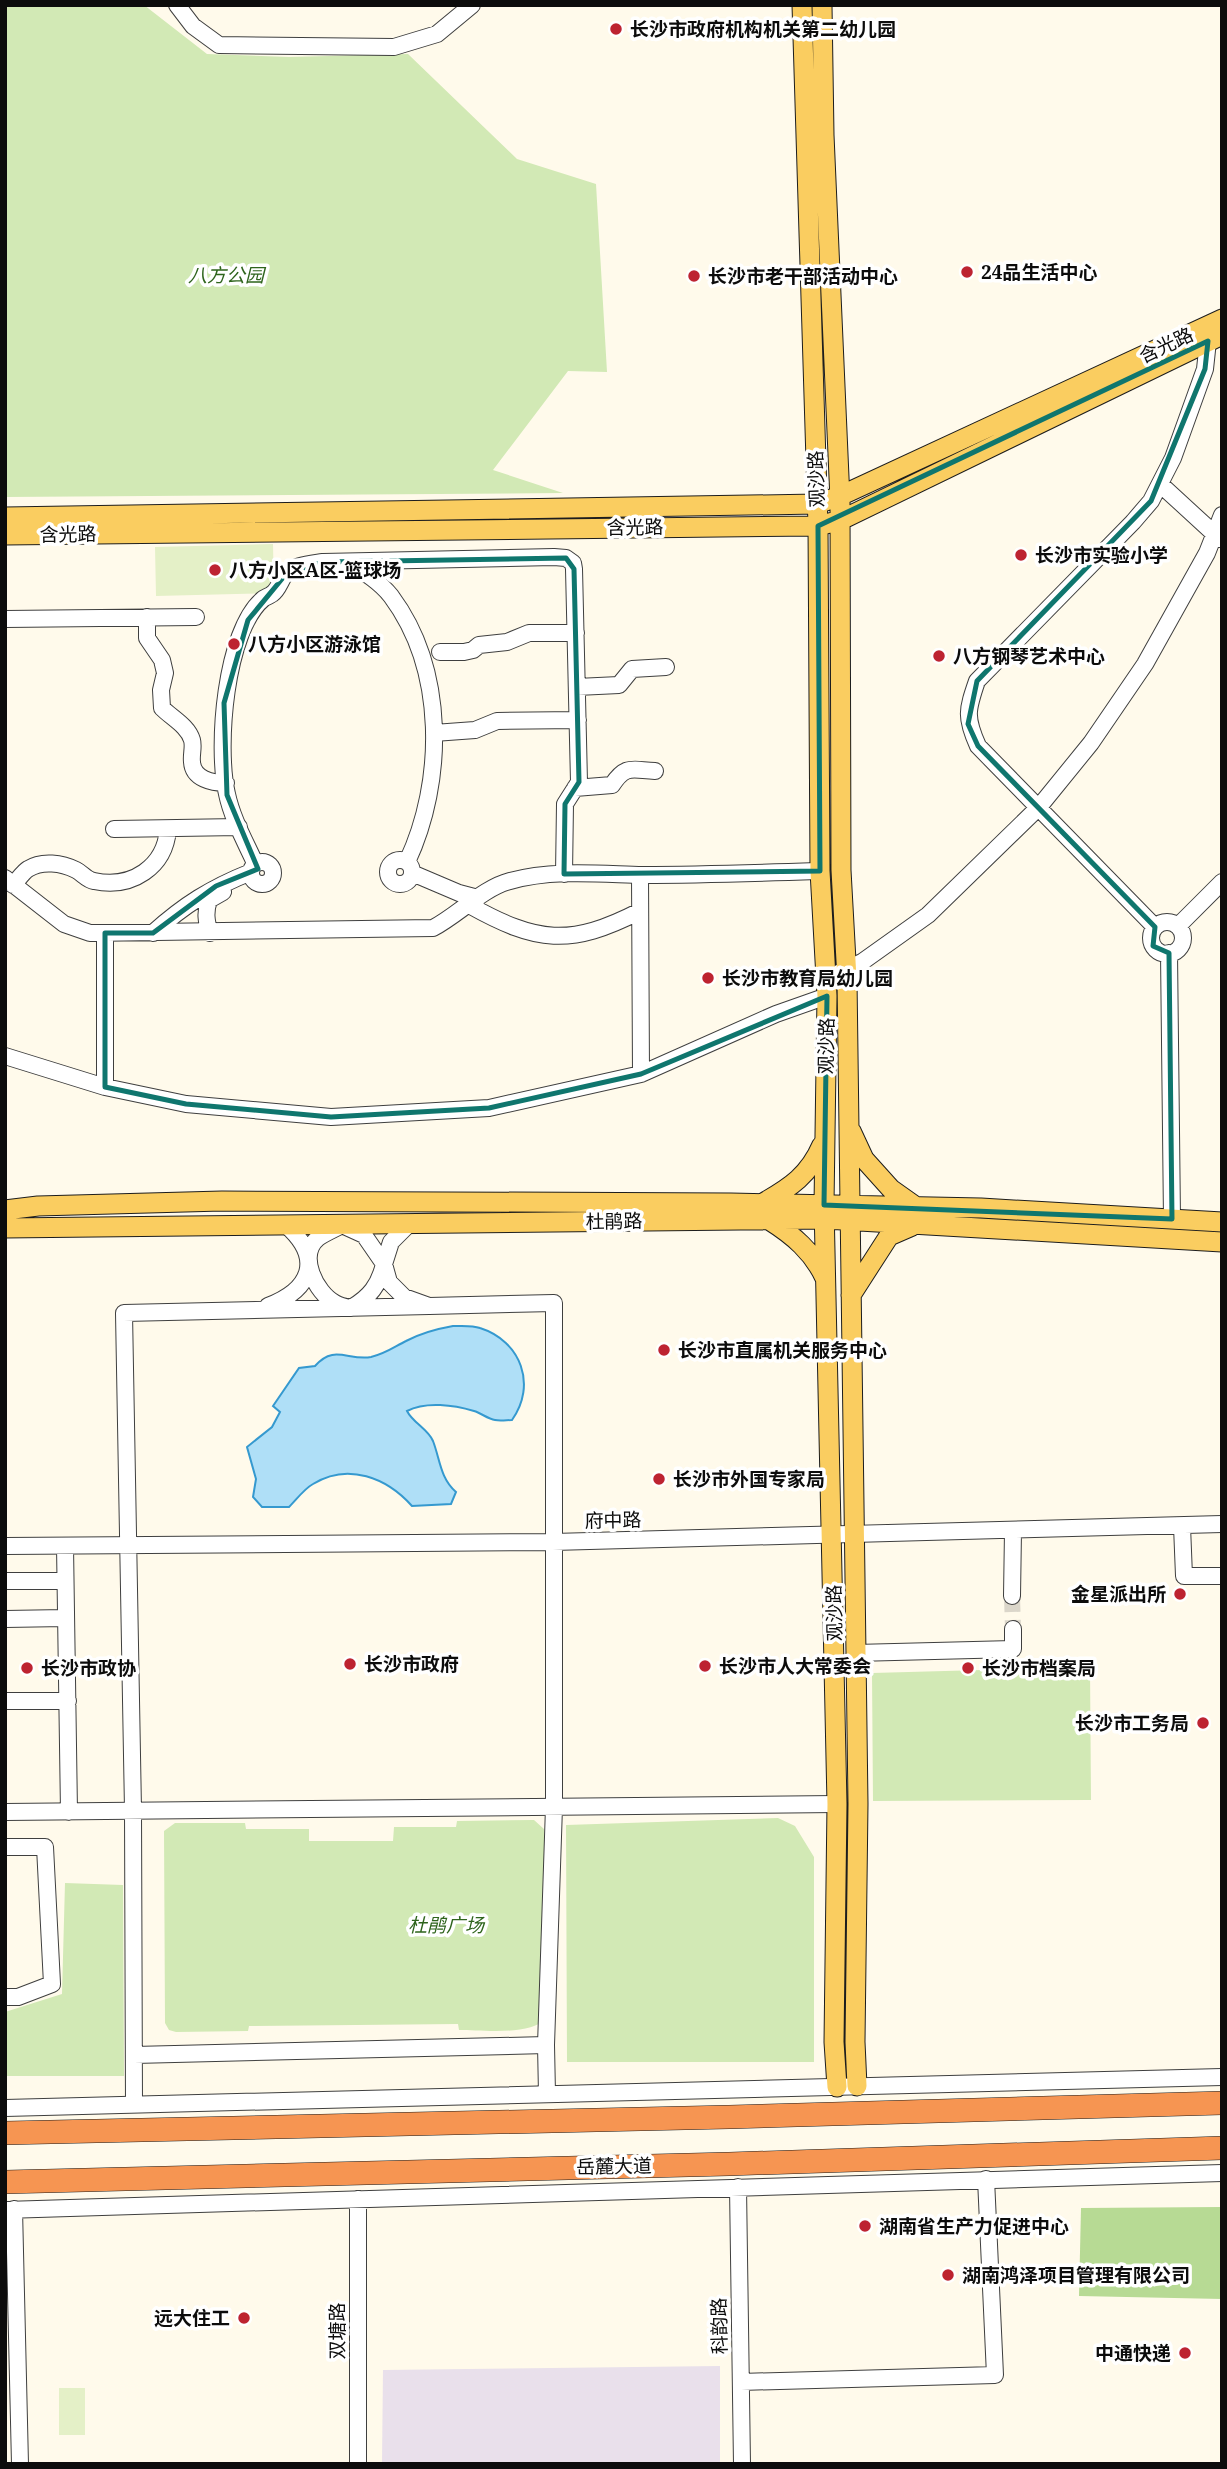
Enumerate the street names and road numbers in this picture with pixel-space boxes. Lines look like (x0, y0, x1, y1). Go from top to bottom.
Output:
street label: 含光路 (1135, 321, 1197, 369)
street label: 观沙路 (802, 450, 830, 508)
street label: 含光路 (606, 514, 664, 540)
street label: 含光路 (39, 521, 97, 547)
street label: 观沙路 (813, 1017, 839, 1075)
street label: 杜鹃路 (585, 1208, 643, 1234)
street label: 府中路 (584, 1507, 642, 1533)
street label: 观沙路 (821, 1584, 847, 1642)
street label: 岳麓大道 (576, 2152, 652, 2180)
street label: 科韵路 (706, 2297, 732, 2355)
street label: 双塘路 (324, 2302, 350, 2360)

